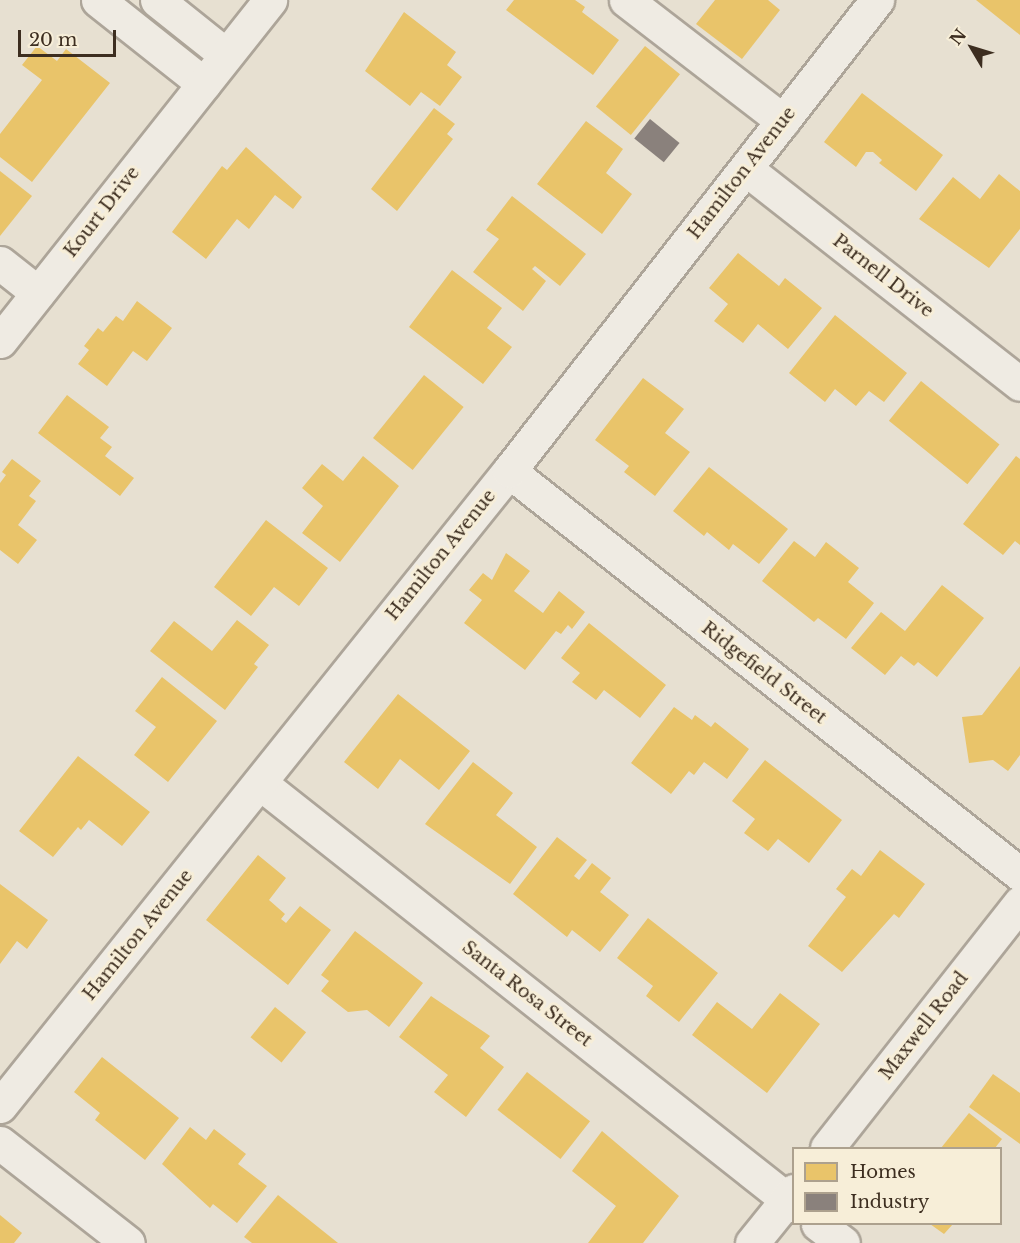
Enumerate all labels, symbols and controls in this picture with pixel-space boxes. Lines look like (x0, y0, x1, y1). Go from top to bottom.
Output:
scale bar (21, 18, 118, 56)
north arrow (942, 18, 1002, 78)
text: N (945, 25, 970, 49)
text: 20 m (29, 29, 77, 51)
street label: Hamilton Avenue (683, 102, 801, 244)
street label: Kourt Drive (60, 162, 144, 262)
street label: Parnell Drive (828, 230, 938, 322)
street label: Hamilton Avenue (381, 485, 501, 625)
street label: Ridgefield Street (697, 617, 831, 729)
street label: Hamilton Avenue (78, 865, 198, 1005)
street label: Santa Rosa Street (458, 936, 596, 1052)
street label: Maxwell Road (875, 968, 973, 1084)
legend (792, 1147, 1002, 1225)
text: Homes (850, 1161, 916, 1183)
text: Industry (850, 1191, 929, 1213)

